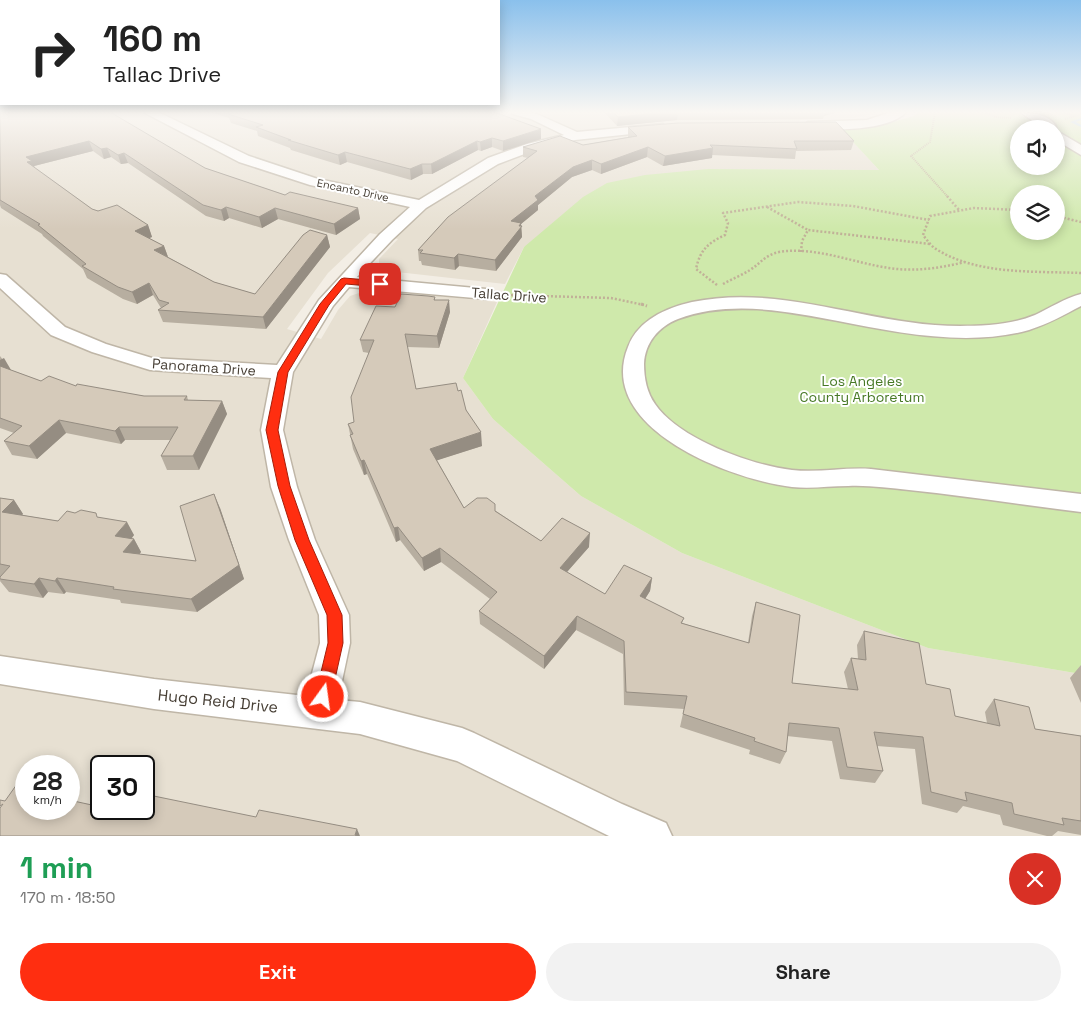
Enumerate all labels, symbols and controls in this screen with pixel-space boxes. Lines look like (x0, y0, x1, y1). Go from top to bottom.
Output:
text: 160 m (103, 17, 202, 61)
icon: right (20, 20, 85, 85)
text: Tallac Drive (103, 60, 221, 88)
map controls (1010, 120, 1065, 240)
button: sound (1010, 120, 1065, 175)
street label: Encanto Drive (316, 176, 390, 204)
button: layers (1010, 185, 1065, 240)
pin (359, 263, 401, 305)
icon: arrive (366, 270, 394, 298)
street label: Tallac Drive (471, 283, 547, 307)
street label: Panorama Drive (152, 354, 256, 380)
park label: Los Angeles County Arboretum (800, 372, 924, 406)
position arrow (296, 670, 348, 722)
street label: Hugo Reid Drive (157, 684, 279, 718)
speed limit sign: 30 (90, 755, 155, 820)
text: 28 (33, 765, 62, 797)
text: km/h (33, 792, 62, 808)
text: 1 min (20, 848, 93, 887)
button: close (1009, 853, 1061, 905)
text: 170 m · 18:50 (20, 887, 115, 908)
button: Exit (20, 943, 536, 1001)
button: Share (546, 943, 1061, 1001)

